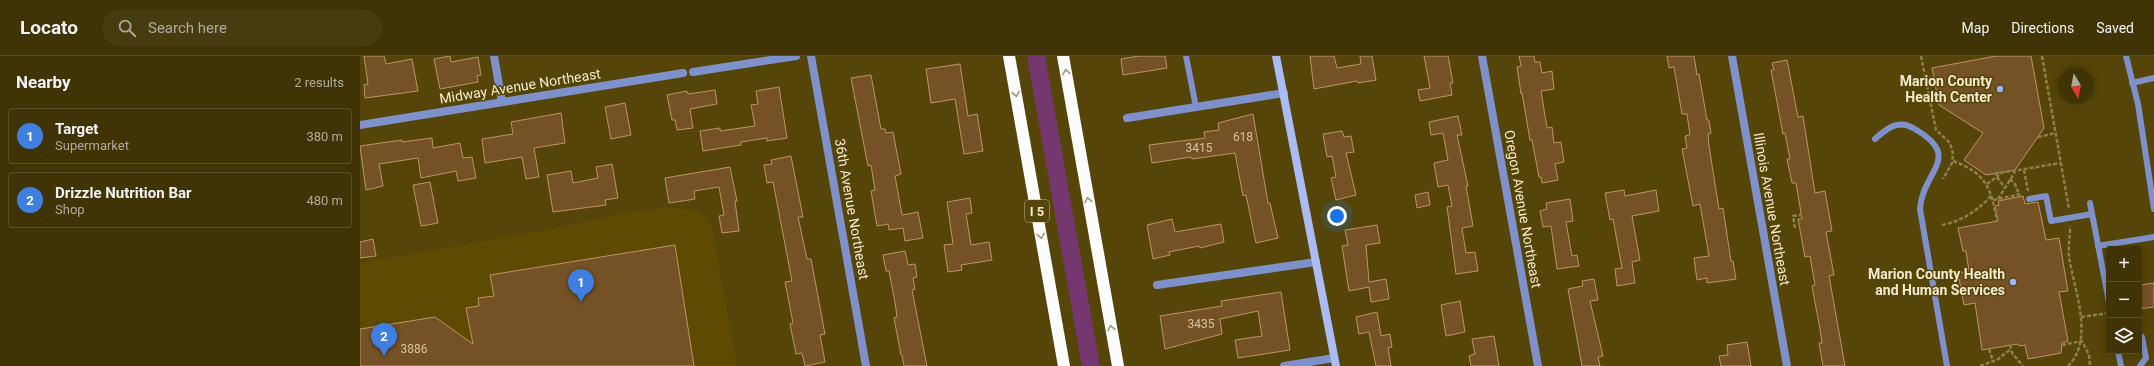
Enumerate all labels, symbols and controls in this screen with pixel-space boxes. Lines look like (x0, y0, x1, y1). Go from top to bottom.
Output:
search box (102, 10, 382, 46)
text: Locato (20, 16, 78, 39)
icon: search (116, 17, 138, 39)
text: Search here (148, 19, 227, 37)
text: Map (1962, 20, 1989, 36)
text: Directions (2011, 20, 2074, 36)
text: Saved (2096, 20, 2134, 36)
street label: Midway Avenue Northeast (438, 65, 602, 107)
one-way arrow (1062, 68, 1071, 75)
north arrow (2058, 68, 2094, 104)
text: Nearby (16, 72, 71, 92)
place label: Marion County Health Center (1900, 73, 1993, 105)
text: 2 results (294, 75, 344, 90)
marker: Marion County Health Center (1995, 84, 2005, 94)
one-way arrow (1011, 91, 1020, 98)
text: Target (55, 120, 98, 138)
text: 1 (26, 129, 34, 144)
text: 380 m (306, 129, 343, 144)
street label: Oregon Avenue Northeast (1501, 129, 1545, 290)
house number: 618 (1233, 130, 1253, 144)
street label: Illinois Avenue Northeast (1751, 131, 1793, 287)
street label: 36th Avenue Northeast (832, 137, 872, 281)
text: Supermarket (55, 138, 129, 153)
house number: 3415 (1186, 141, 1213, 155)
text: Drizzle Nutrition Bar (55, 184, 192, 202)
text: 2 (26, 193, 34, 208)
text: 480 m (306, 193, 343, 208)
one-way arrow (1085, 196, 1093, 203)
road number: I 5 (1025, 200, 1049, 222)
text: Shop (55, 202, 85, 217)
your location (1327, 206, 1347, 226)
one-way arrow (1036, 233, 1045, 239)
map controls (2106, 246, 2142, 354)
button: + (2106, 246, 2142, 282)
place label: Marion County Health and Human Services (1868, 266, 2005, 298)
pin: 1 (568, 269, 594, 302)
marker: Marion County Health and Human Services (2008, 277, 2018, 287)
button: − (2106, 282, 2142, 318)
house number: 3435 (1188, 317, 1215, 331)
button: layers (2106, 318, 2142, 354)
pin: 2 (371, 323, 397, 356)
one-way arrow (1107, 324, 1116, 331)
house number: 3886 (401, 342, 428, 356)

